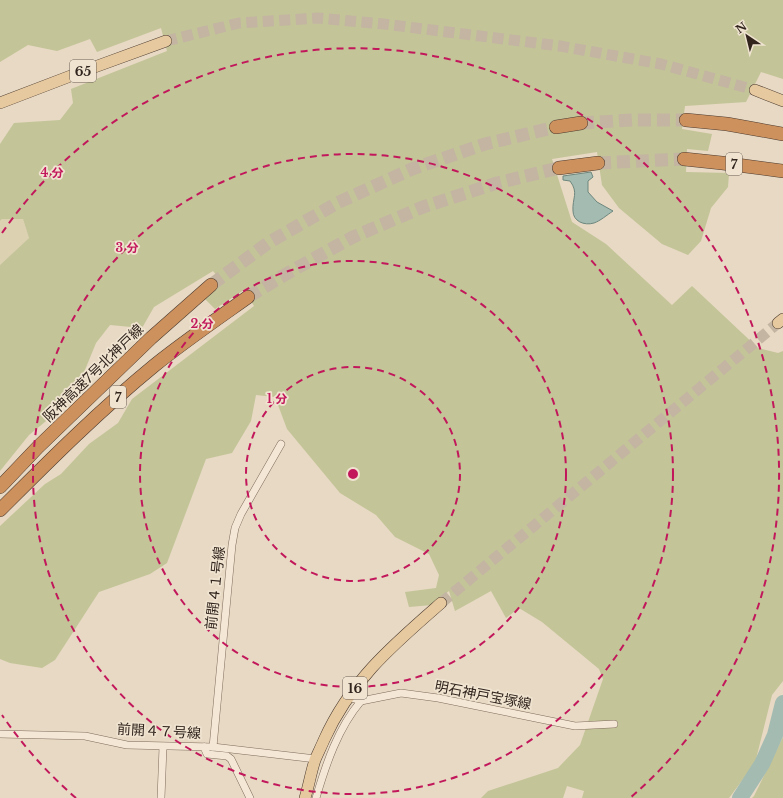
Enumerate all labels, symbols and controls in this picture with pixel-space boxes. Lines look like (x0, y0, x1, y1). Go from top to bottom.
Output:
north arrow (727, 16, 767, 56)
text: N (733, 19, 750, 37)
road number: 65 (70, 60, 96, 82)
road number: 7 (726, 153, 742, 175)
text: 4 分 (40, 165, 64, 180)
text: 3 分 (116, 240, 138, 255)
text: 2 分 (190, 316, 214, 331)
street label: 阪神高速7号北神戸線 (39, 321, 147, 425)
road number: 7 (110, 386, 126, 408)
text: 1 分 (267, 391, 287, 406)
centre of rings (346, 467, 360, 481)
street label: 前開４１号線 (202, 545, 228, 631)
road number: 16 (343, 677, 367, 699)
street label: 明石神戸宝塚線 (433, 677, 533, 713)
street label: 前開４７号線 (117, 720, 201, 742)

